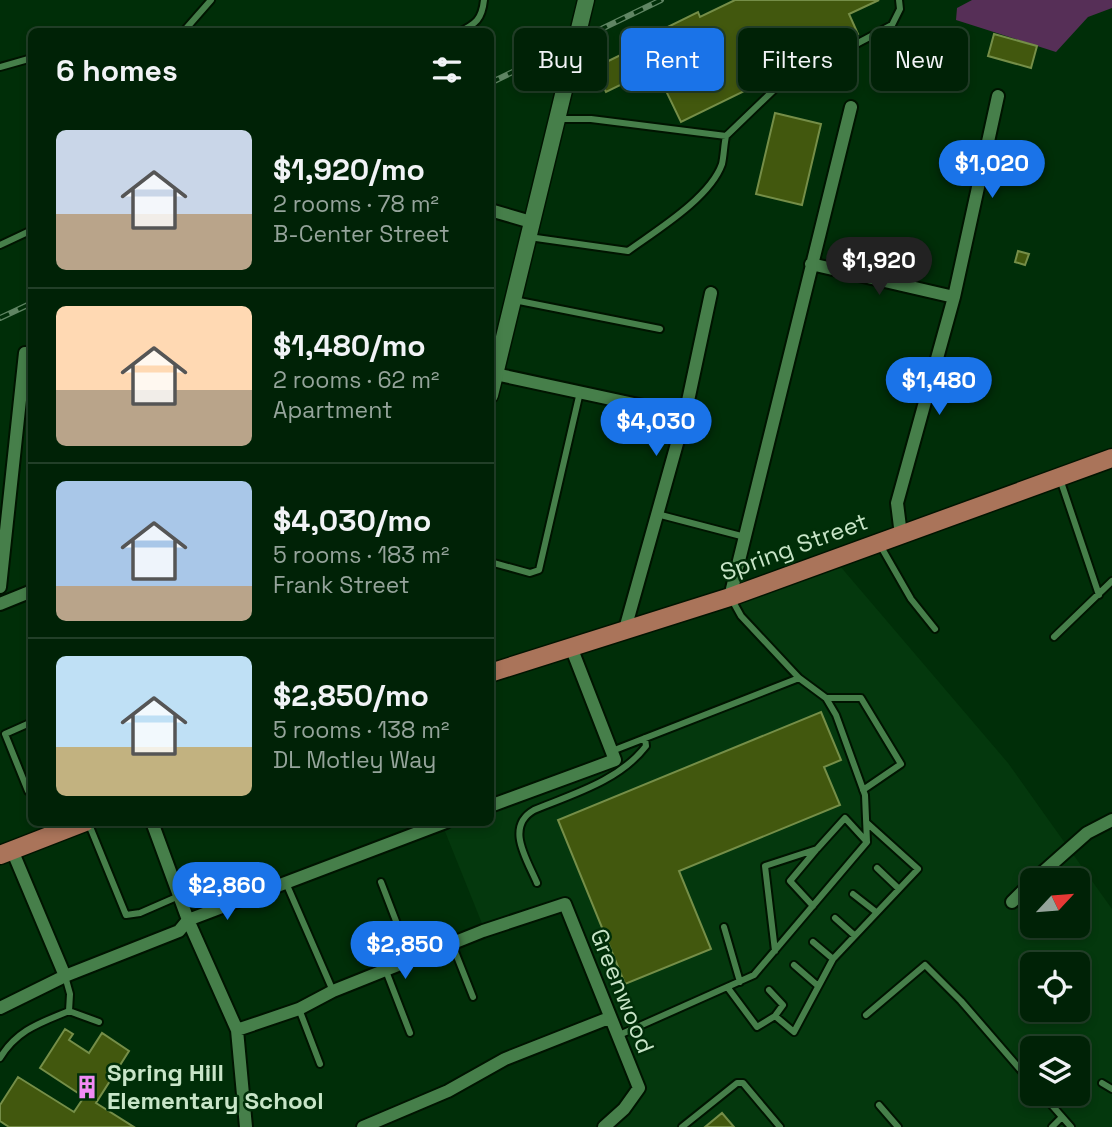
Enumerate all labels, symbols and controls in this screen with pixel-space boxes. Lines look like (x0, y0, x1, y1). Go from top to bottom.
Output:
chip: Buy (514, 28, 607, 91)
chip: Rent (621, 28, 724, 91)
chip: Filters (738, 28, 857, 91)
chip: New (871, 28, 968, 91)
text: 6 homes (56, 51, 178, 90)
icon: filters (428, 51, 466, 89)
pin: $1,020 (935, 140, 1049, 200)
text: $1,020 (955, 148, 1029, 178)
text: $1,920/mo (273, 150, 425, 189)
icon: home (112, 158, 196, 242)
text: 2 rooms · 78 m² (273, 189, 439, 219)
text: B-Center Street (273, 219, 449, 249)
pin: $1,920 (822, 238, 936, 297)
text: $1,920 (842, 245, 916, 275)
text: $1,480/mo (273, 326, 426, 365)
icon: home (112, 334, 196, 418)
pin: $1,480 (882, 358, 996, 417)
text: 2 rooms · 62 m² (273, 365, 439, 395)
text: $1,480 (902, 365, 976, 395)
text: Apartment (273, 395, 393, 425)
pin: $4,030 (599, 398, 713, 458)
text: $4,030 (617, 406, 695, 436)
text: $4,030/mo (273, 501, 431, 540)
street label: Spring Street (716, 506, 872, 588)
icon: home (112, 509, 196, 593)
text: 5 rooms · 183 m² (273, 540, 449, 570)
text: Frank Street (273, 570, 410, 600)
text: $2,850/mo (273, 676, 429, 715)
icon: home (112, 684, 196, 768)
text: 5 rooms · 138 m² (273, 715, 449, 745)
text: DL Motley Way (273, 745, 436, 775)
pin: $2,860 (170, 862, 284, 922)
north arrow (1020, 868, 1090, 938)
map controls (1020, 868, 1090, 1106)
text: $2,860 (188, 870, 266, 900)
pin: $2,850 (348, 922, 462, 981)
street label: Greenwood (583, 924, 661, 1058)
text: $2,850 (367, 929, 443, 959)
button: locate (1020, 952, 1090, 1022)
button: layers (1020, 1036, 1090, 1106)
place label: Spring Hill Elementary School (107, 1057, 324, 1116)
building icon: Spring Hill Elementary School (73, 1073, 101, 1101)

